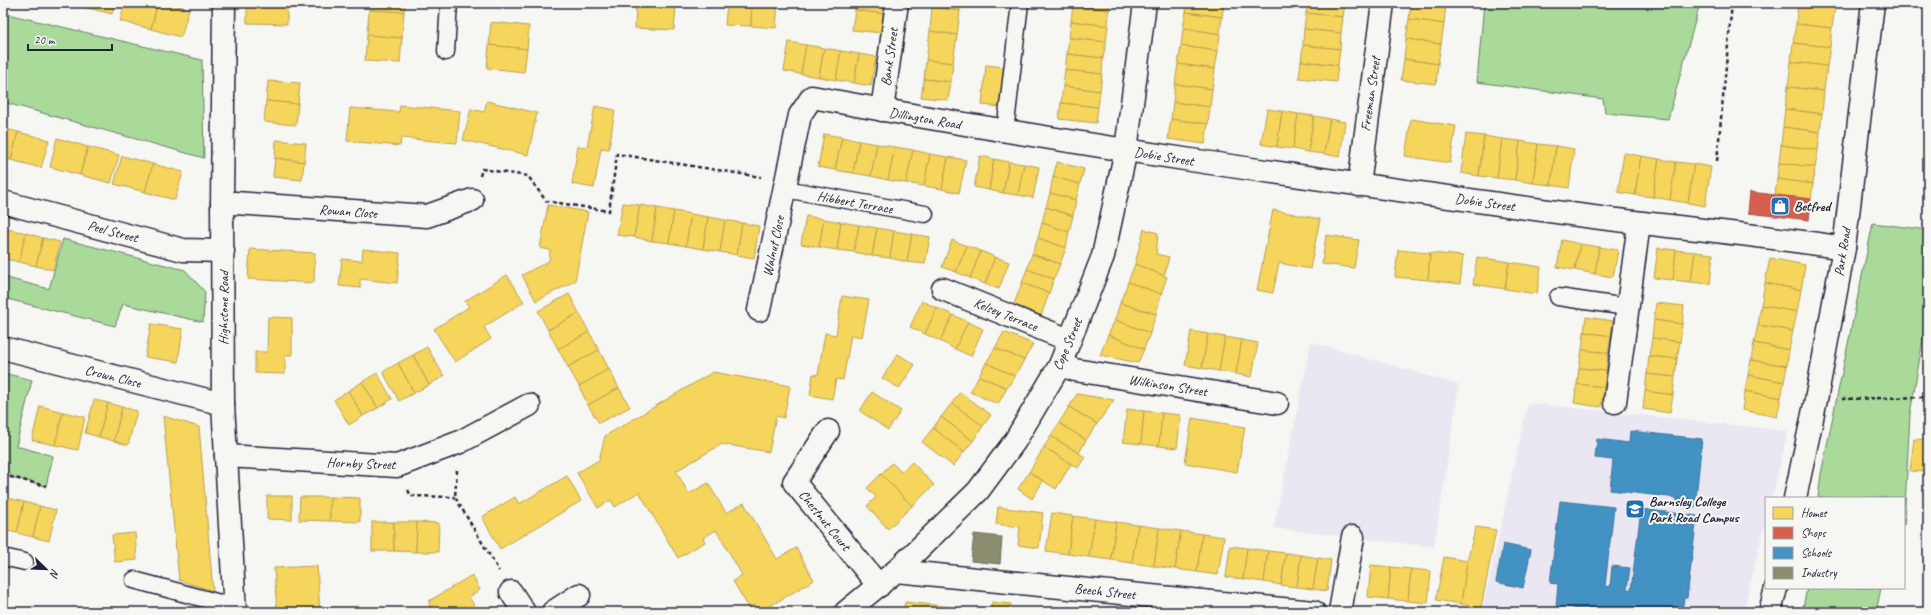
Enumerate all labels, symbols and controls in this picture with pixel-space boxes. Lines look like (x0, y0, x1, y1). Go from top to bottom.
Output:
scale bar (28, 26, 112, 52)
street label: Bank Street (877, 26, 902, 87)
text: 20 m (34, 32, 56, 48)
street label: Freeman Street (1357, 53, 1384, 132)
street label: Dillington Road (888, 104, 964, 134)
street label: Dobie Street (1133, 143, 1196, 170)
street label: Hibbert Terrace (816, 187, 895, 218)
street label: Dobie Street (1454, 190, 1517, 215)
shop icon: Betfred (1769, 195, 1791, 217)
place label: Betfred (1794, 198, 1833, 215)
street label: Rowan Close (318, 201, 379, 222)
street label: Walnut Close (759, 213, 788, 278)
street label: Peel Street (86, 217, 141, 247)
street label: Park Road (1830, 224, 1855, 277)
street label: Highstone Road (215, 269, 232, 345)
street label: Kelsey Terrace (972, 294, 1041, 335)
street label: Cope Street (1049, 314, 1087, 373)
street label: Crown Close (83, 361, 144, 392)
street label: Wilkinson Street (1128, 371, 1210, 400)
street label: Hornby Street (326, 454, 397, 473)
street label: Chestnut Court (795, 487, 855, 555)
place label: Barnsley College Park Road Campus (1649, 493, 1740, 526)
legend (1765, 497, 1905, 589)
school or university icon: Barnsley College Park Road Campus (1624, 498, 1646, 520)
text: Homes (1801, 505, 1828, 521)
text: Shops (1801, 525, 1826, 541)
text: Schools (1801, 545, 1833, 561)
north arrow (26, 549, 66, 589)
text: Industry (1801, 565, 1838, 581)
text: N (47, 567, 63, 581)
street label: Beech Street (1074, 580, 1138, 603)

